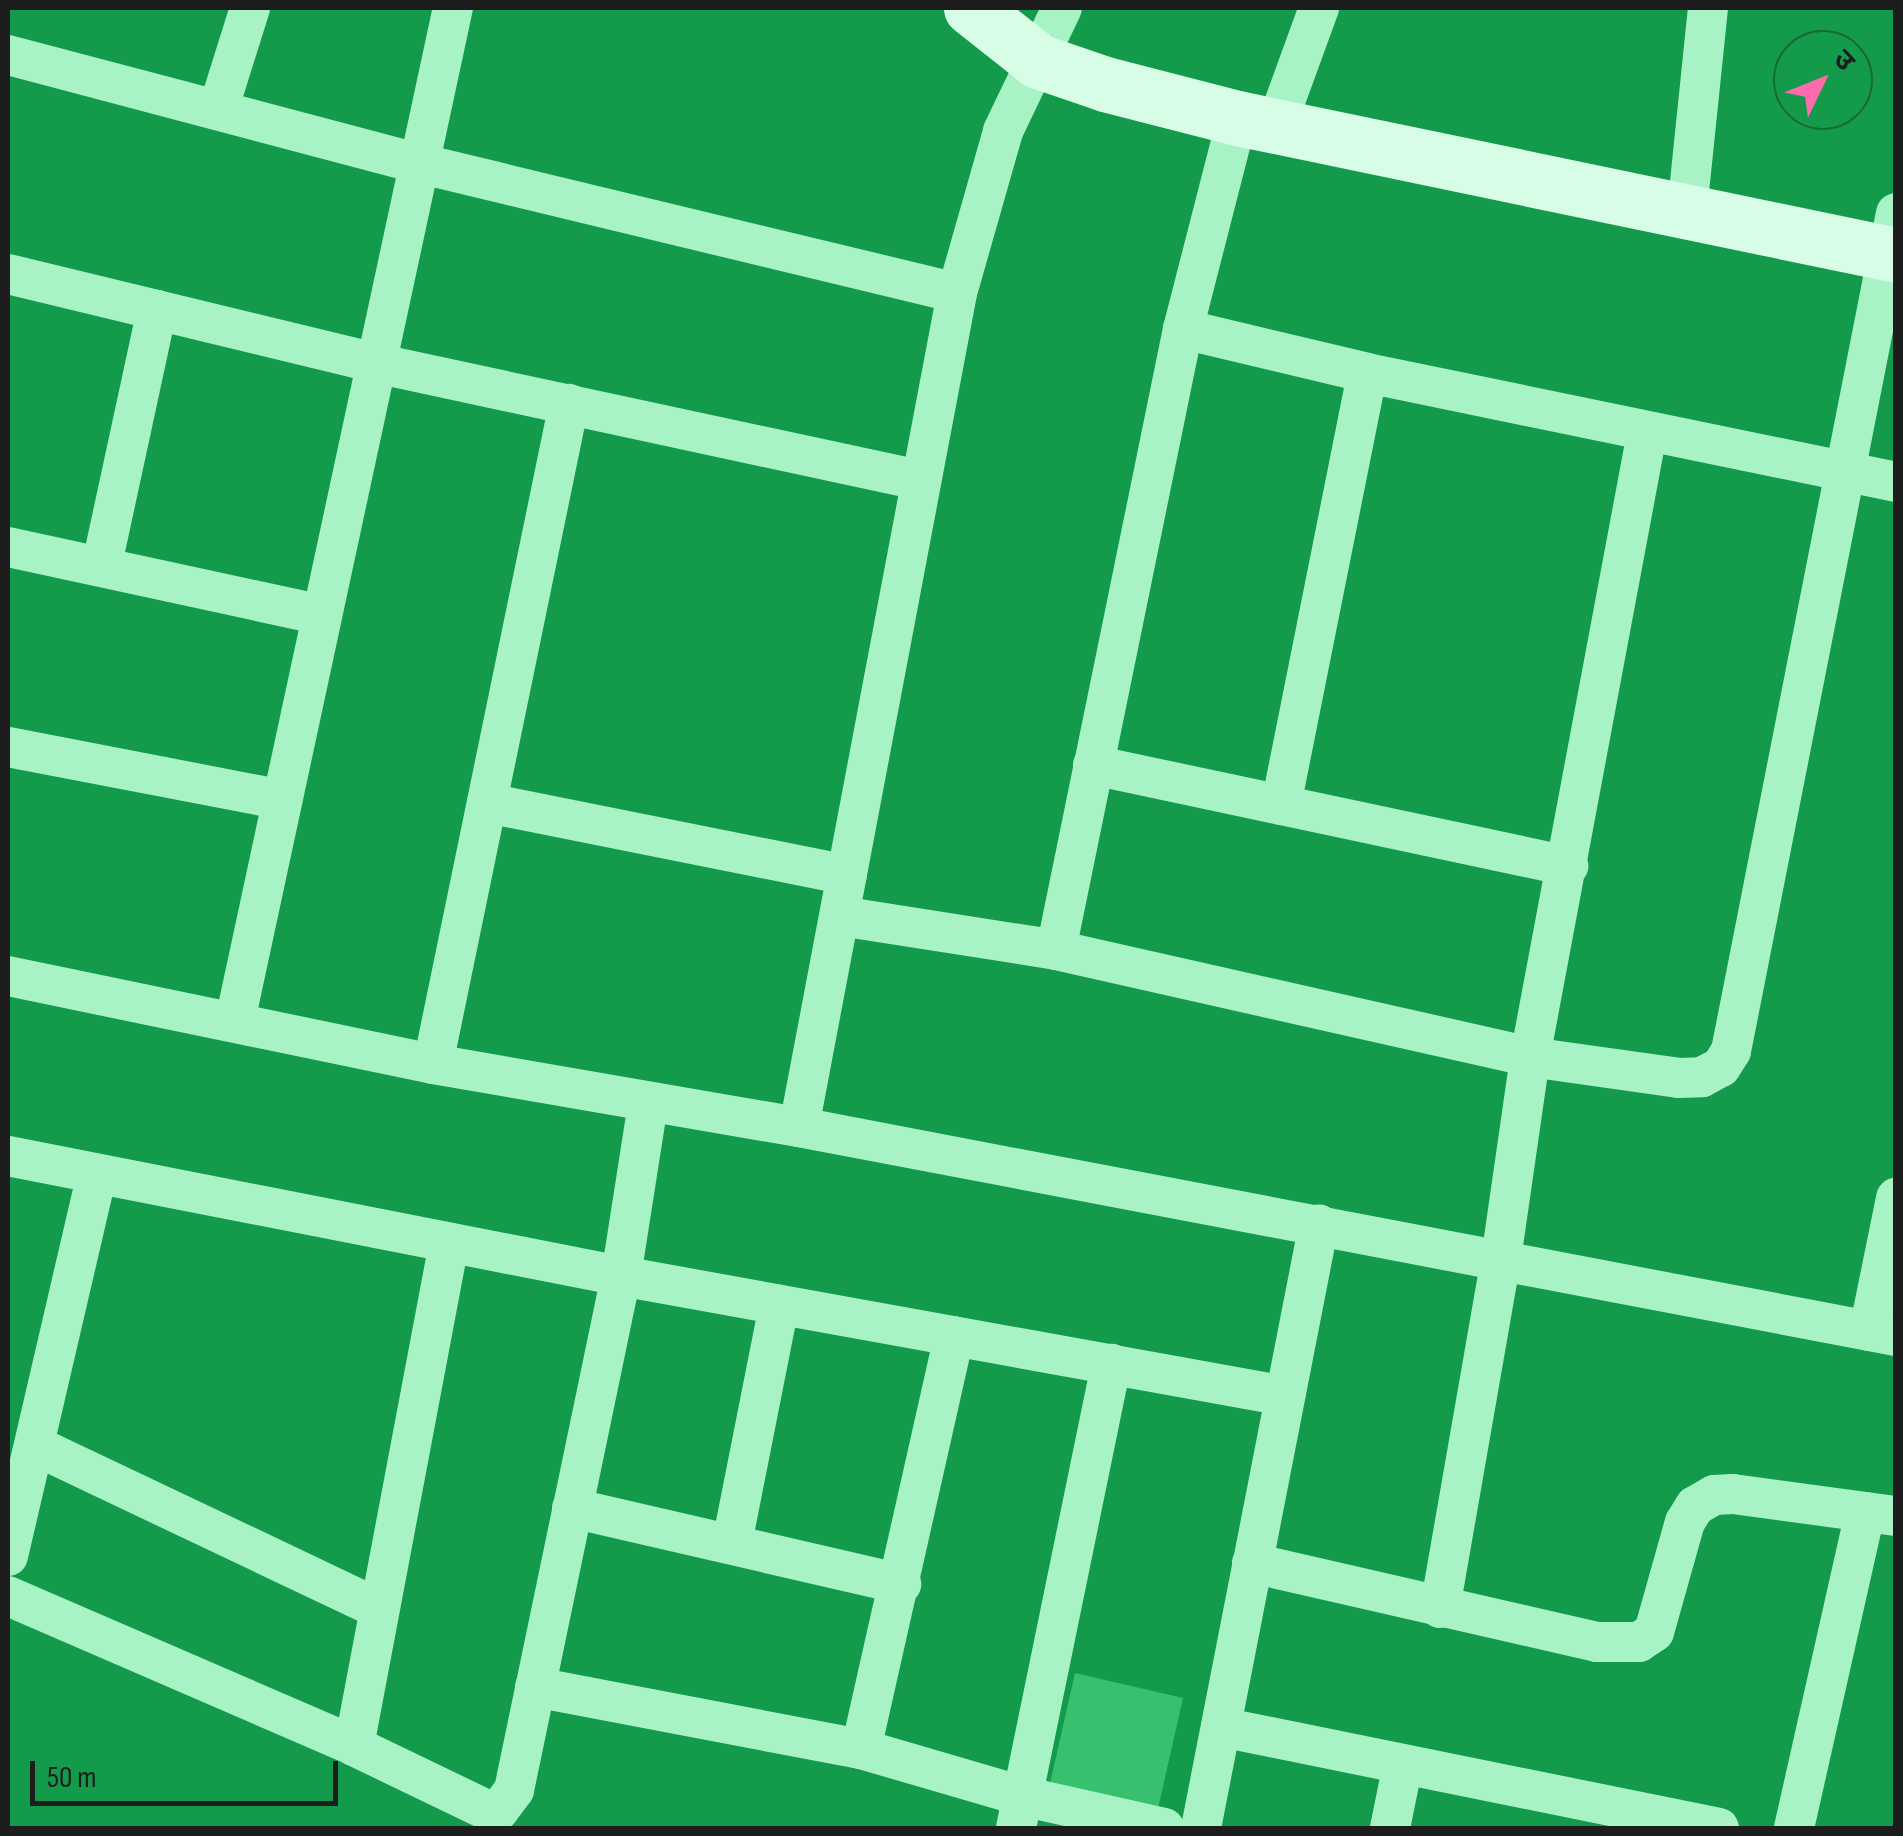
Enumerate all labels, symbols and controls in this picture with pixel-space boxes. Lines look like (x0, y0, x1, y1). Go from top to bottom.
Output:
north arrow (1773, 30, 1873, 130)
text: उ (1826, 43, 1861, 78)
scale bar (35, 1741, 342, 1803)
text: 50 m (47, 1760, 96, 1796)

